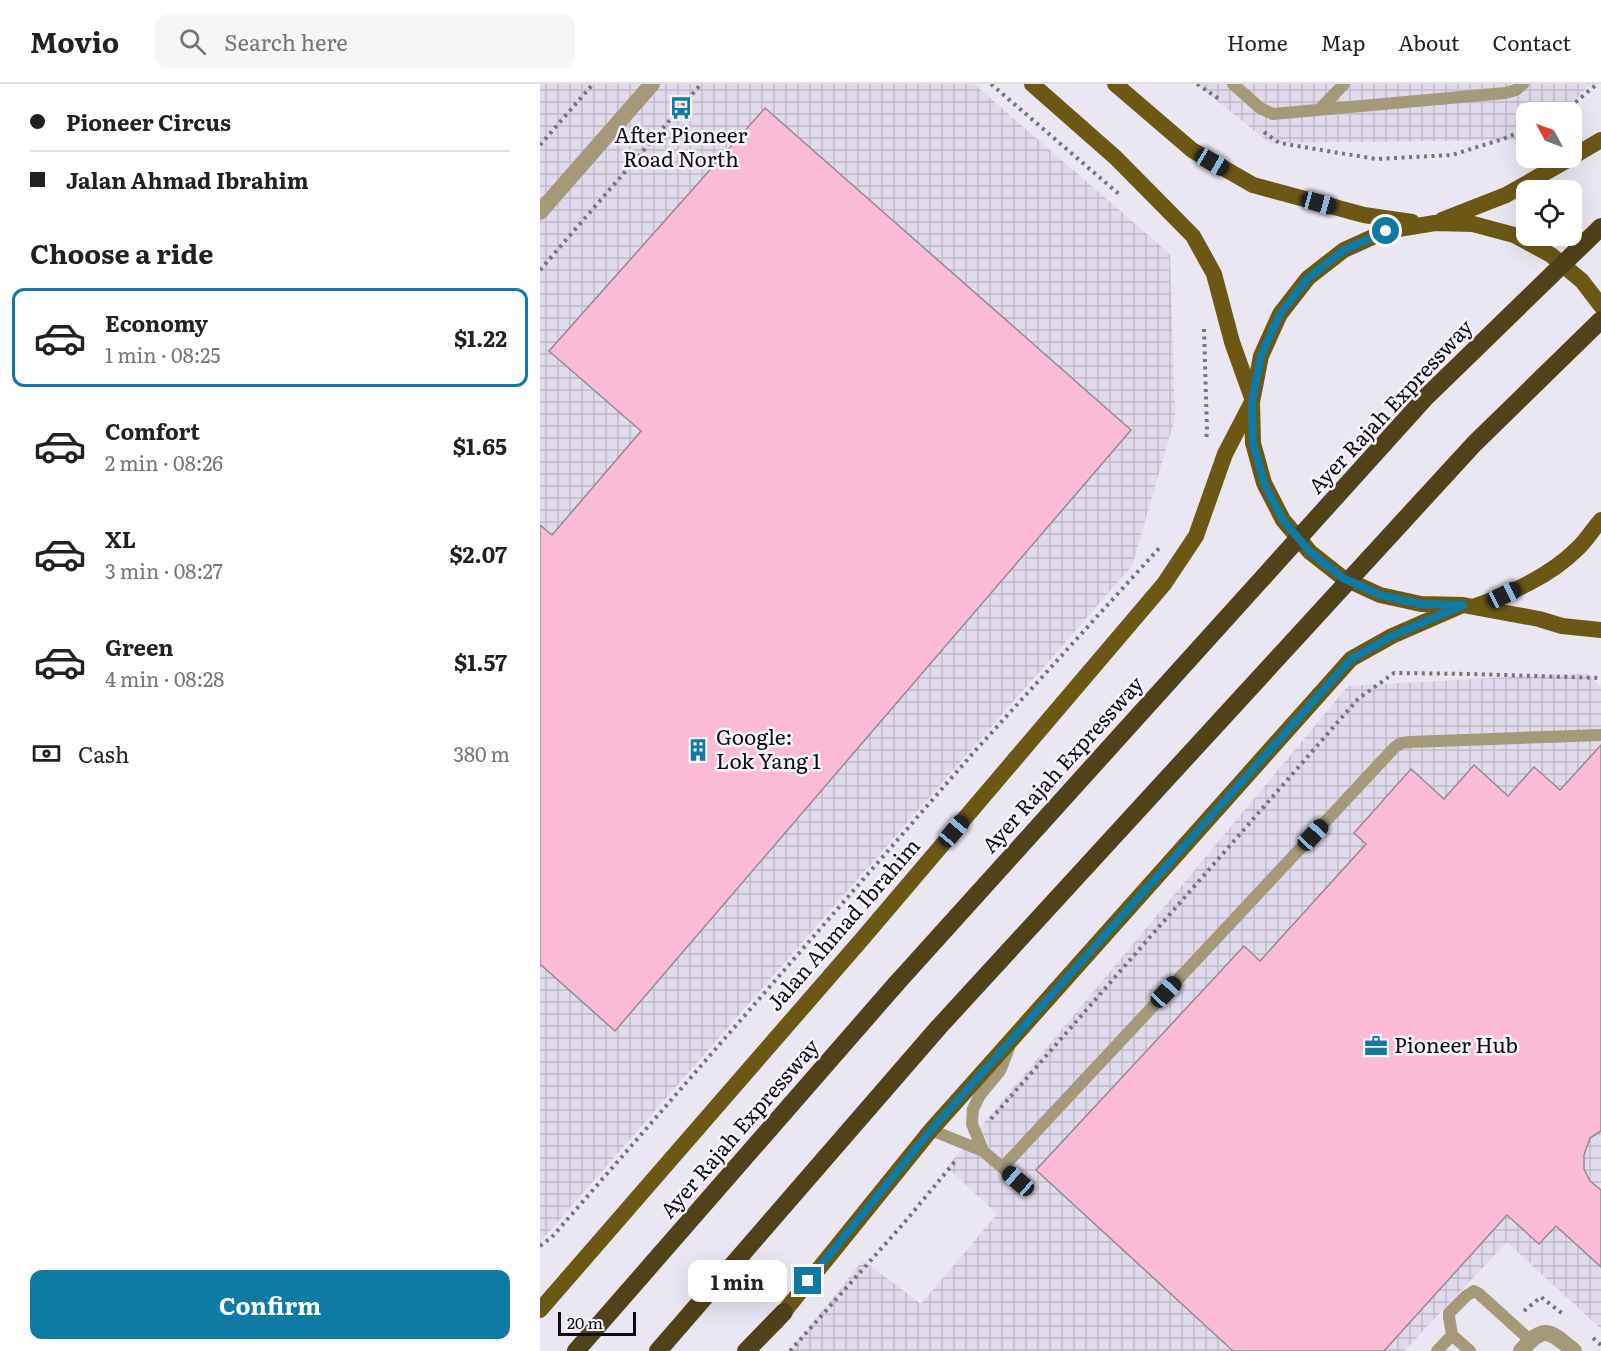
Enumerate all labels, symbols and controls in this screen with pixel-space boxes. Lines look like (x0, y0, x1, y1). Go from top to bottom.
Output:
search box (155, 14, 575, 68)
text: Movio (30, 20, 119, 62)
icon: search (176, 25, 209, 58)
text: Search here (224, 25, 348, 58)
text: Home (1227, 26, 1288, 57)
text: Map (1321, 26, 1365, 57)
text: About (1398, 26, 1460, 57)
text: Contact (1493, 26, 1571, 57)
bus stop icon: After Pioneer Road North (668, 95, 694, 121)
north arrow (1516, 102, 1582, 168)
map controls (1516, 102, 1582, 246)
text: Pioneer Circus (66, 105, 231, 138)
place label: After Pioneer Road North (615, 118, 747, 173)
car (1192, 145, 1232, 179)
text: Jalan Ahmad Ibrahim (66, 163, 309, 196)
button: locate (1516, 180, 1582, 246)
car (1299, 190, 1339, 216)
route start (1372, 217, 1399, 244)
text: Choose a ride (30, 232, 213, 272)
text: Economy (105, 306, 208, 339)
street label: Ayer Rajah Expressway (1300, 310, 1479, 500)
icon: car (33, 311, 87, 365)
text: $1.22 (454, 321, 507, 354)
text: 1 min · 08:25 (105, 339, 220, 369)
text: Comfort (105, 414, 200, 447)
icon: car (33, 419, 87, 473)
text: $1.65 (453, 429, 507, 462)
text: 2 min · 08:26 (105, 447, 223, 477)
text: XL (105, 522, 136, 555)
icon: car (33, 527, 87, 581)
text: $2.07 (450, 537, 507, 570)
text: 3 min · 08:27 (105, 555, 223, 585)
car (1484, 579, 1524, 611)
text: Green (105, 630, 174, 663)
icon: car (33, 635, 87, 689)
text: $1.57 (454, 645, 507, 678)
text: 4 min · 08:28 (105, 663, 224, 693)
street label: Ayer Rajah Expressway (973, 667, 1150, 859)
place label: Google: Lok Yang 1 (716, 720, 821, 775)
icon: cash (30, 737, 63, 770)
text: Cash (78, 737, 129, 770)
building icon: Google: Lok Yang 1 (685, 737, 711, 763)
text: 380 m (453, 738, 510, 768)
car (936, 811, 972, 851)
car (1294, 816, 1332, 854)
street label: Jalan Ahmad Ibrahim (758, 830, 926, 1016)
car (1147, 973, 1185, 1011)
place label: Pioneer Hub (1394, 1028, 1518, 1059)
street label: Ayer Rajah Expressway (651, 1030, 825, 1224)
office icon: Pioneer Hub (1363, 1033, 1389, 1059)
car (999, 1162, 1037, 1200)
callout: 1 min (688, 1260, 787, 1302)
text: 1 min (711, 1266, 764, 1296)
route end (794, 1267, 821, 1294)
button: Confirm (30, 1270, 510, 1339)
scale bar (558, 1309, 636, 1336)
text: 20 m (567, 1310, 603, 1334)

